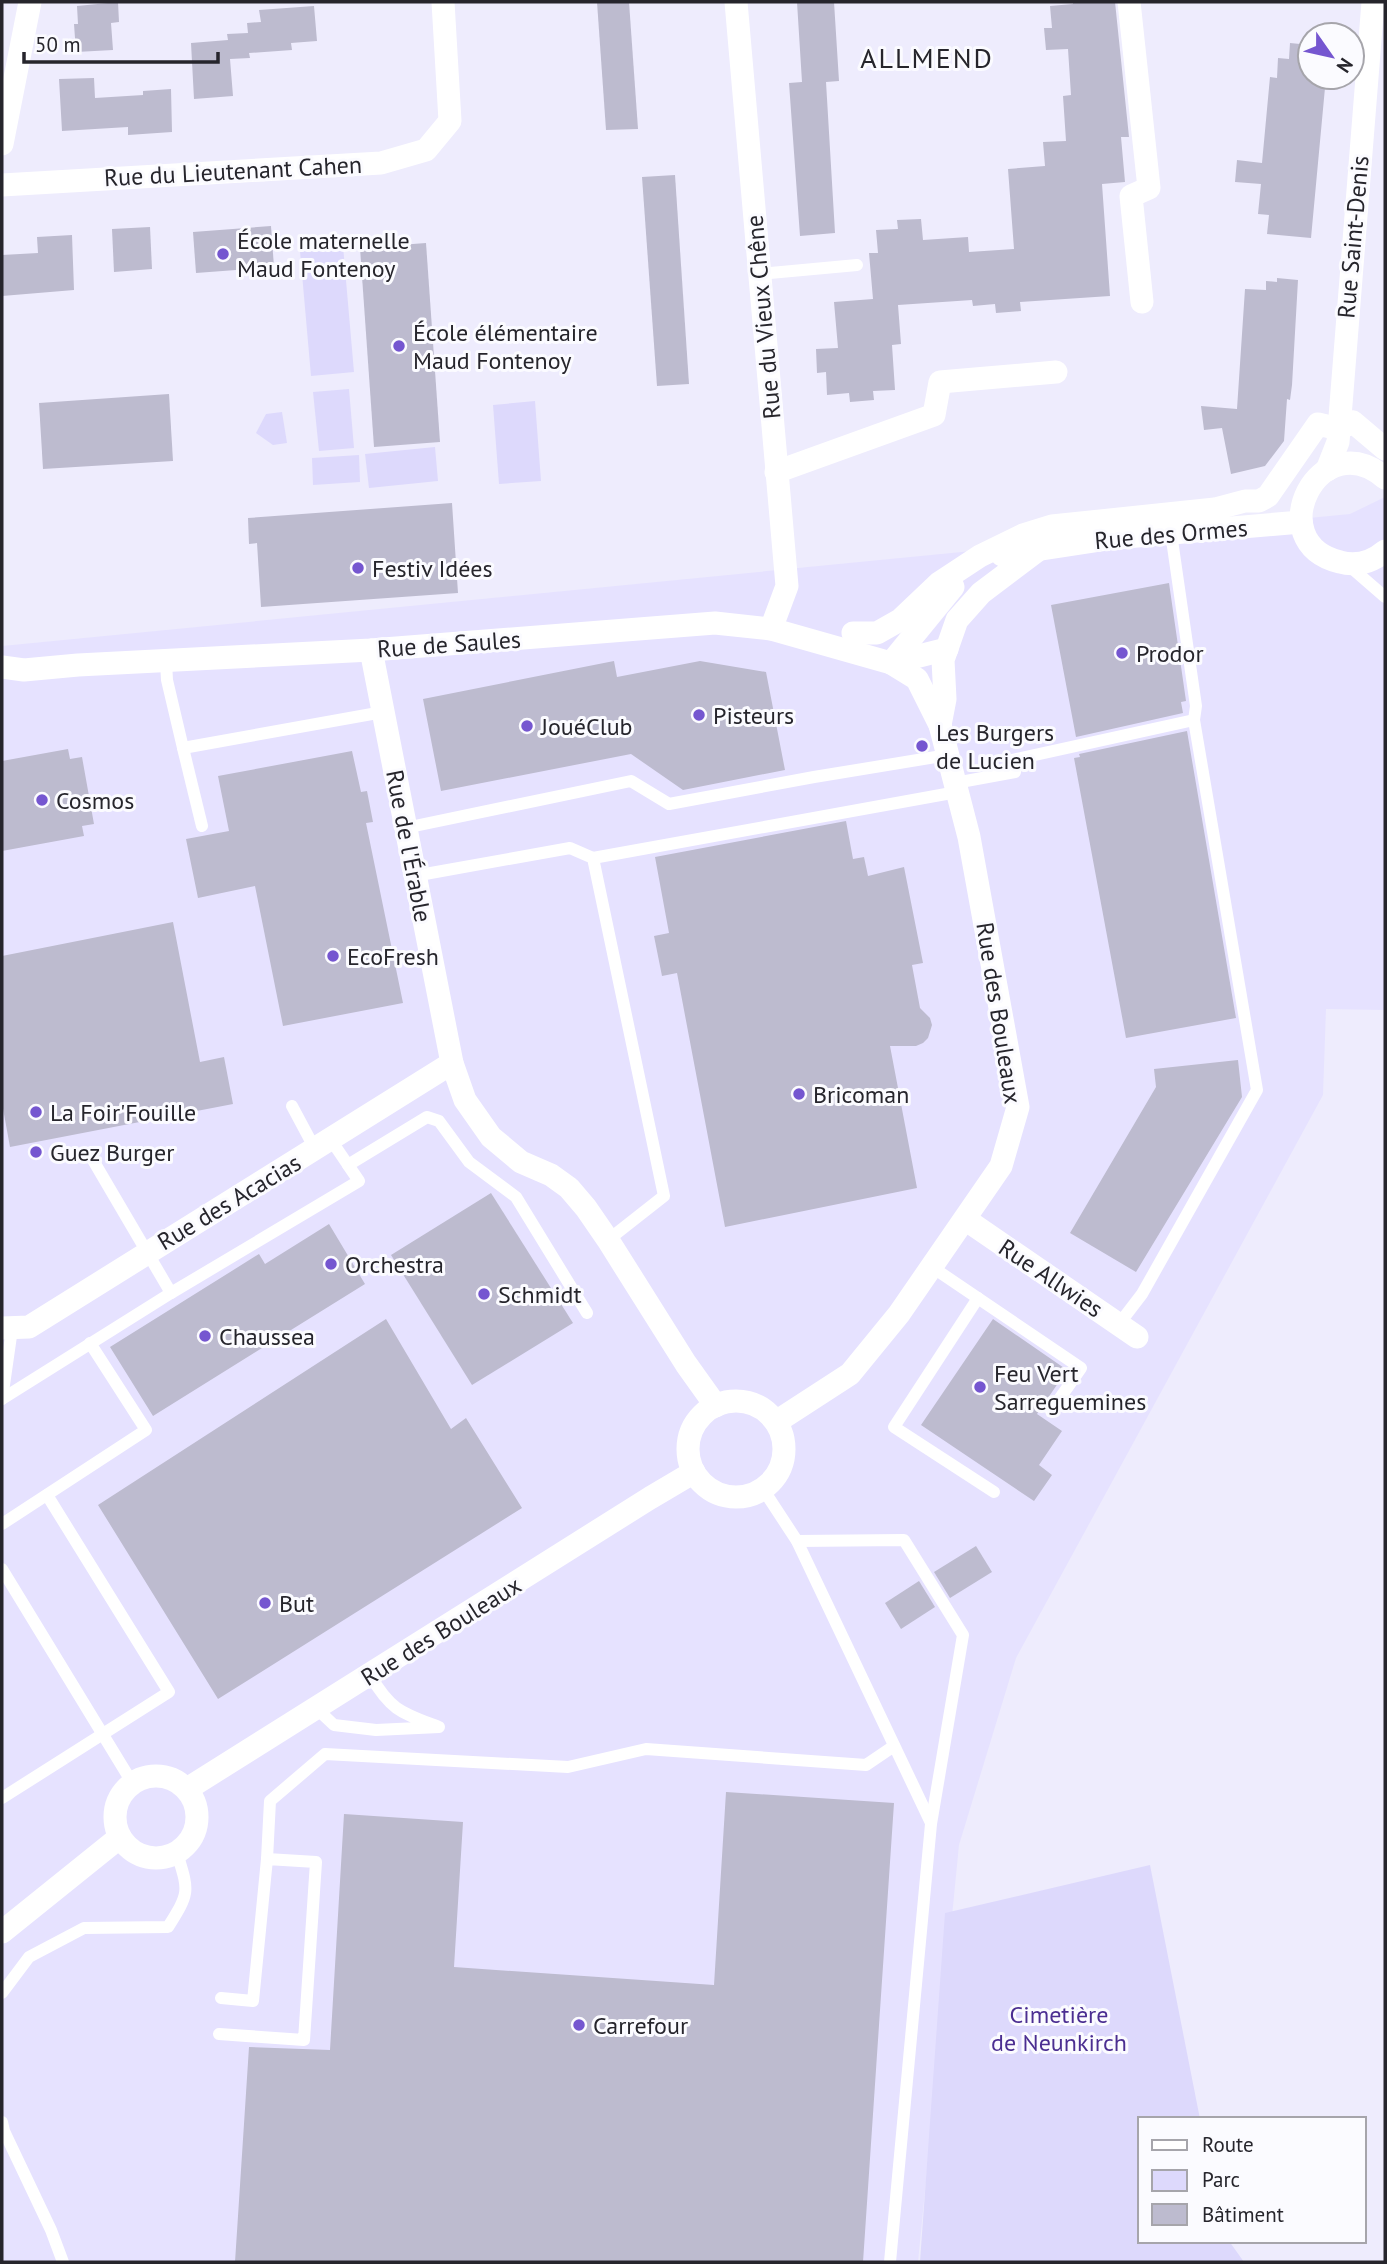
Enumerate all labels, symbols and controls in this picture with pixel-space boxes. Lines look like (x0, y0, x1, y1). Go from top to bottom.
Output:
scale bar (24, 21, 219, 65)
north arrow (1296, 21, 1366, 91)
text: 50 m (35, 31, 81, 58)
district label: ALLMEND (860, 39, 994, 76)
text: N (1332, 54, 1359, 77)
street label: Rue du Lieutenant Cahen (103, 149, 363, 193)
street label: Rue Saint-Denis (1330, 154, 1376, 320)
street label: Rue du Vieux Chêne (739, 214, 787, 420)
place label: École maternelle Maud Fontenoy (237, 225, 410, 284)
marker: École maternelle Maud Fontenoy (215, 246, 231, 262)
place label: École élémentaire Maud Fontenoy (413, 317, 598, 376)
marker: École élémentaire Maud Fontenoy (391, 338, 407, 354)
street label: Rue des Ormes (1093, 512, 1249, 556)
place label: Festiv Idées (372, 553, 493, 584)
marker: Festiv Idées (350, 560, 366, 576)
street label: Rue de Saules (376, 624, 522, 664)
place label: Prodor (1136, 638, 1204, 669)
marker: Prodor (1114, 645, 1130, 661)
place label: Pisteurs (713, 700, 794, 731)
marker: Pisteurs (691, 707, 707, 723)
place label: JouéClub (540, 711, 633, 742)
place label: Les Burgers de Lucien (936, 717, 1054, 776)
marker: JouéClub (519, 718, 535, 734)
marker: Les Burgers de Lucien (914, 738, 930, 754)
street label: Rue de l'Érable (379, 767, 439, 925)
place label: Cosmos (56, 785, 134, 816)
marker: Cosmos (34, 792, 50, 808)
street label: Rue des Bouleaux (969, 920, 1029, 1106)
place label: EcoFresh (347, 941, 439, 972)
marker: EcoFresh (325, 948, 341, 964)
place label: Bricoman (813, 1079, 909, 1110)
marker: Bricoman (791, 1086, 807, 1102)
place label: La Foir'Fouille (50, 1097, 196, 1128)
marker: La Foir'Fouille (28, 1104, 44, 1120)
place label: Guez Burger (50, 1137, 174, 1168)
marker: Guez Burger (28, 1144, 44, 1160)
street label: Rue des Acacias (152, 1147, 306, 1257)
street label: Rue Allwies (993, 1232, 1109, 1324)
place label: Orchestra (345, 1249, 444, 1280)
marker: Orchestra (323, 1256, 339, 1272)
place label: Schmidt (498, 1279, 582, 1310)
marker: Schmidt (476, 1286, 492, 1302)
place label: Chaussea (219, 1321, 315, 1352)
marker: Chaussea (197, 1328, 213, 1344)
place label: Feu Vert Sarreguemines (994, 1358, 1146, 1417)
marker: Feu Vert Sarreguemines (972, 1379, 988, 1395)
street label: Rue des Bouleaux (355, 1569, 527, 1693)
place label: But (279, 1588, 314, 1619)
marker: But (257, 1595, 273, 1611)
park label: Cimetière de Neunkirch (991, 1999, 1127, 2058)
place label: Carrefour (593, 2010, 688, 2041)
marker: Carrefour (571, 2017, 587, 2033)
legend (1138, 2117, 1366, 2243)
text: Route (1202, 2131, 1254, 2158)
text: Parc (1202, 2166, 1240, 2193)
text: Bâtiment (1202, 2201, 1284, 2228)

